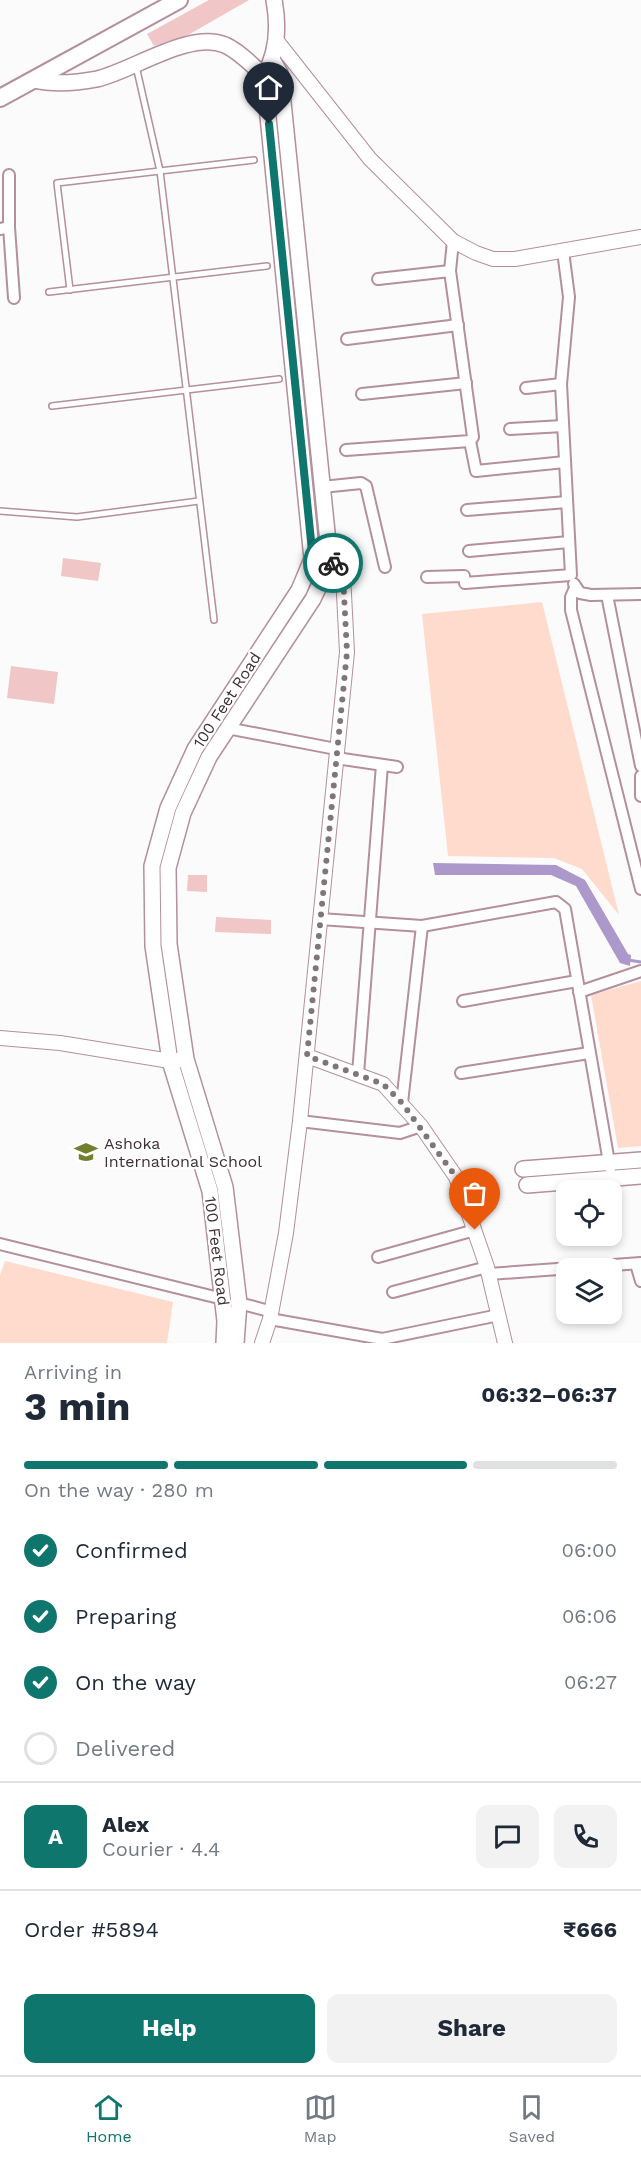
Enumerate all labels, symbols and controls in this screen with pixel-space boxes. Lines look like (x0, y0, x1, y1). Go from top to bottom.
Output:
pin (243, 62, 294, 124)
icon: home (252, 71, 285, 104)
courier (303, 533, 363, 593)
icon: bike (317, 547, 350, 580)
street label: 100 Feet Road (189, 649, 265, 751)
place label: Ashoka International School (104, 1134, 262, 1171)
school or university icon: Ashoka International School (73, 1139, 99, 1165)
pin (449, 1168, 500, 1230)
icon: bag (458, 1177, 491, 1210)
map controls (556, 1180, 622, 1324)
button: locate (556, 1180, 622, 1246)
street label: 100 Feet Road (201, 1195, 233, 1307)
button: layers (556, 1258, 622, 1324)
text: Arriving in (24, 1360, 122, 1384)
text: 06:32–06:37 (481, 1382, 617, 1407)
text: 3 min (24, 1384, 131, 1429)
text: On the way · 280 m (24, 1478, 214, 1502)
icon: check (24, 1534, 57, 1567)
text: Confirmed (75, 1538, 188, 1563)
text: 06:00 (562, 1538, 617, 1562)
icon: check (24, 1600, 57, 1633)
text: Preparing (75, 1604, 176, 1629)
text: 06:06 (562, 1604, 617, 1628)
icon: check (24, 1666, 57, 1699)
text: On the way (75, 1670, 196, 1695)
text: 06:27 (564, 1670, 617, 1694)
text: Delivered (75, 1736, 175, 1761)
button: chat (476, 1805, 539, 1868)
button: phone (554, 1805, 617, 1868)
text: Alex (102, 1812, 149, 1837)
text: A (48, 1824, 63, 1849)
text: Courier · 4.4 (102, 1837, 220, 1861)
text: Order #5894 (24, 1917, 159, 1942)
text: ₹666 (563, 1917, 617, 1942)
button: Help (24, 1994, 315, 2063)
button: Share (327, 1994, 617, 2063)
tab: Home (86, 2091, 132, 2146)
tab: Map (304, 2091, 337, 2146)
tab: Saved (509, 2091, 555, 2146)

